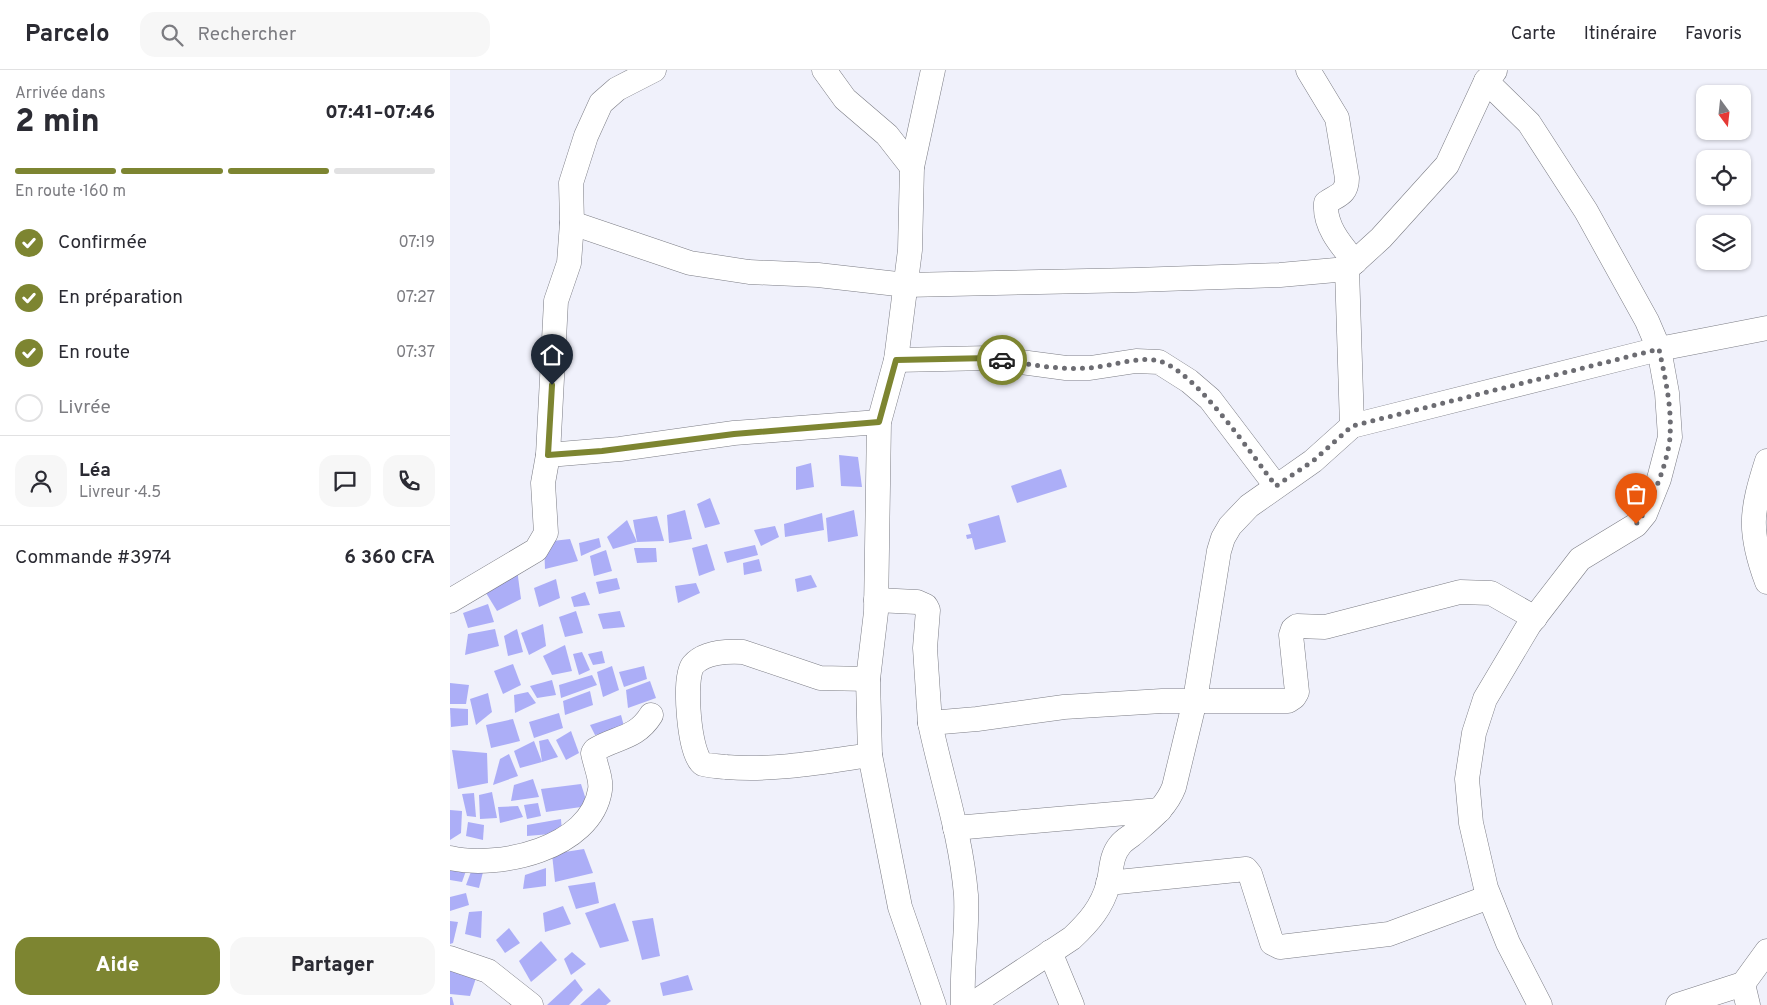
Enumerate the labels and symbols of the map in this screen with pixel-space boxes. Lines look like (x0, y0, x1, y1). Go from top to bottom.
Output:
north arrow (1696, 85, 1751, 140)
pin (531, 334, 573, 385)
courier (977, 335, 1027, 385)
pin (1615, 473, 1657, 524)

